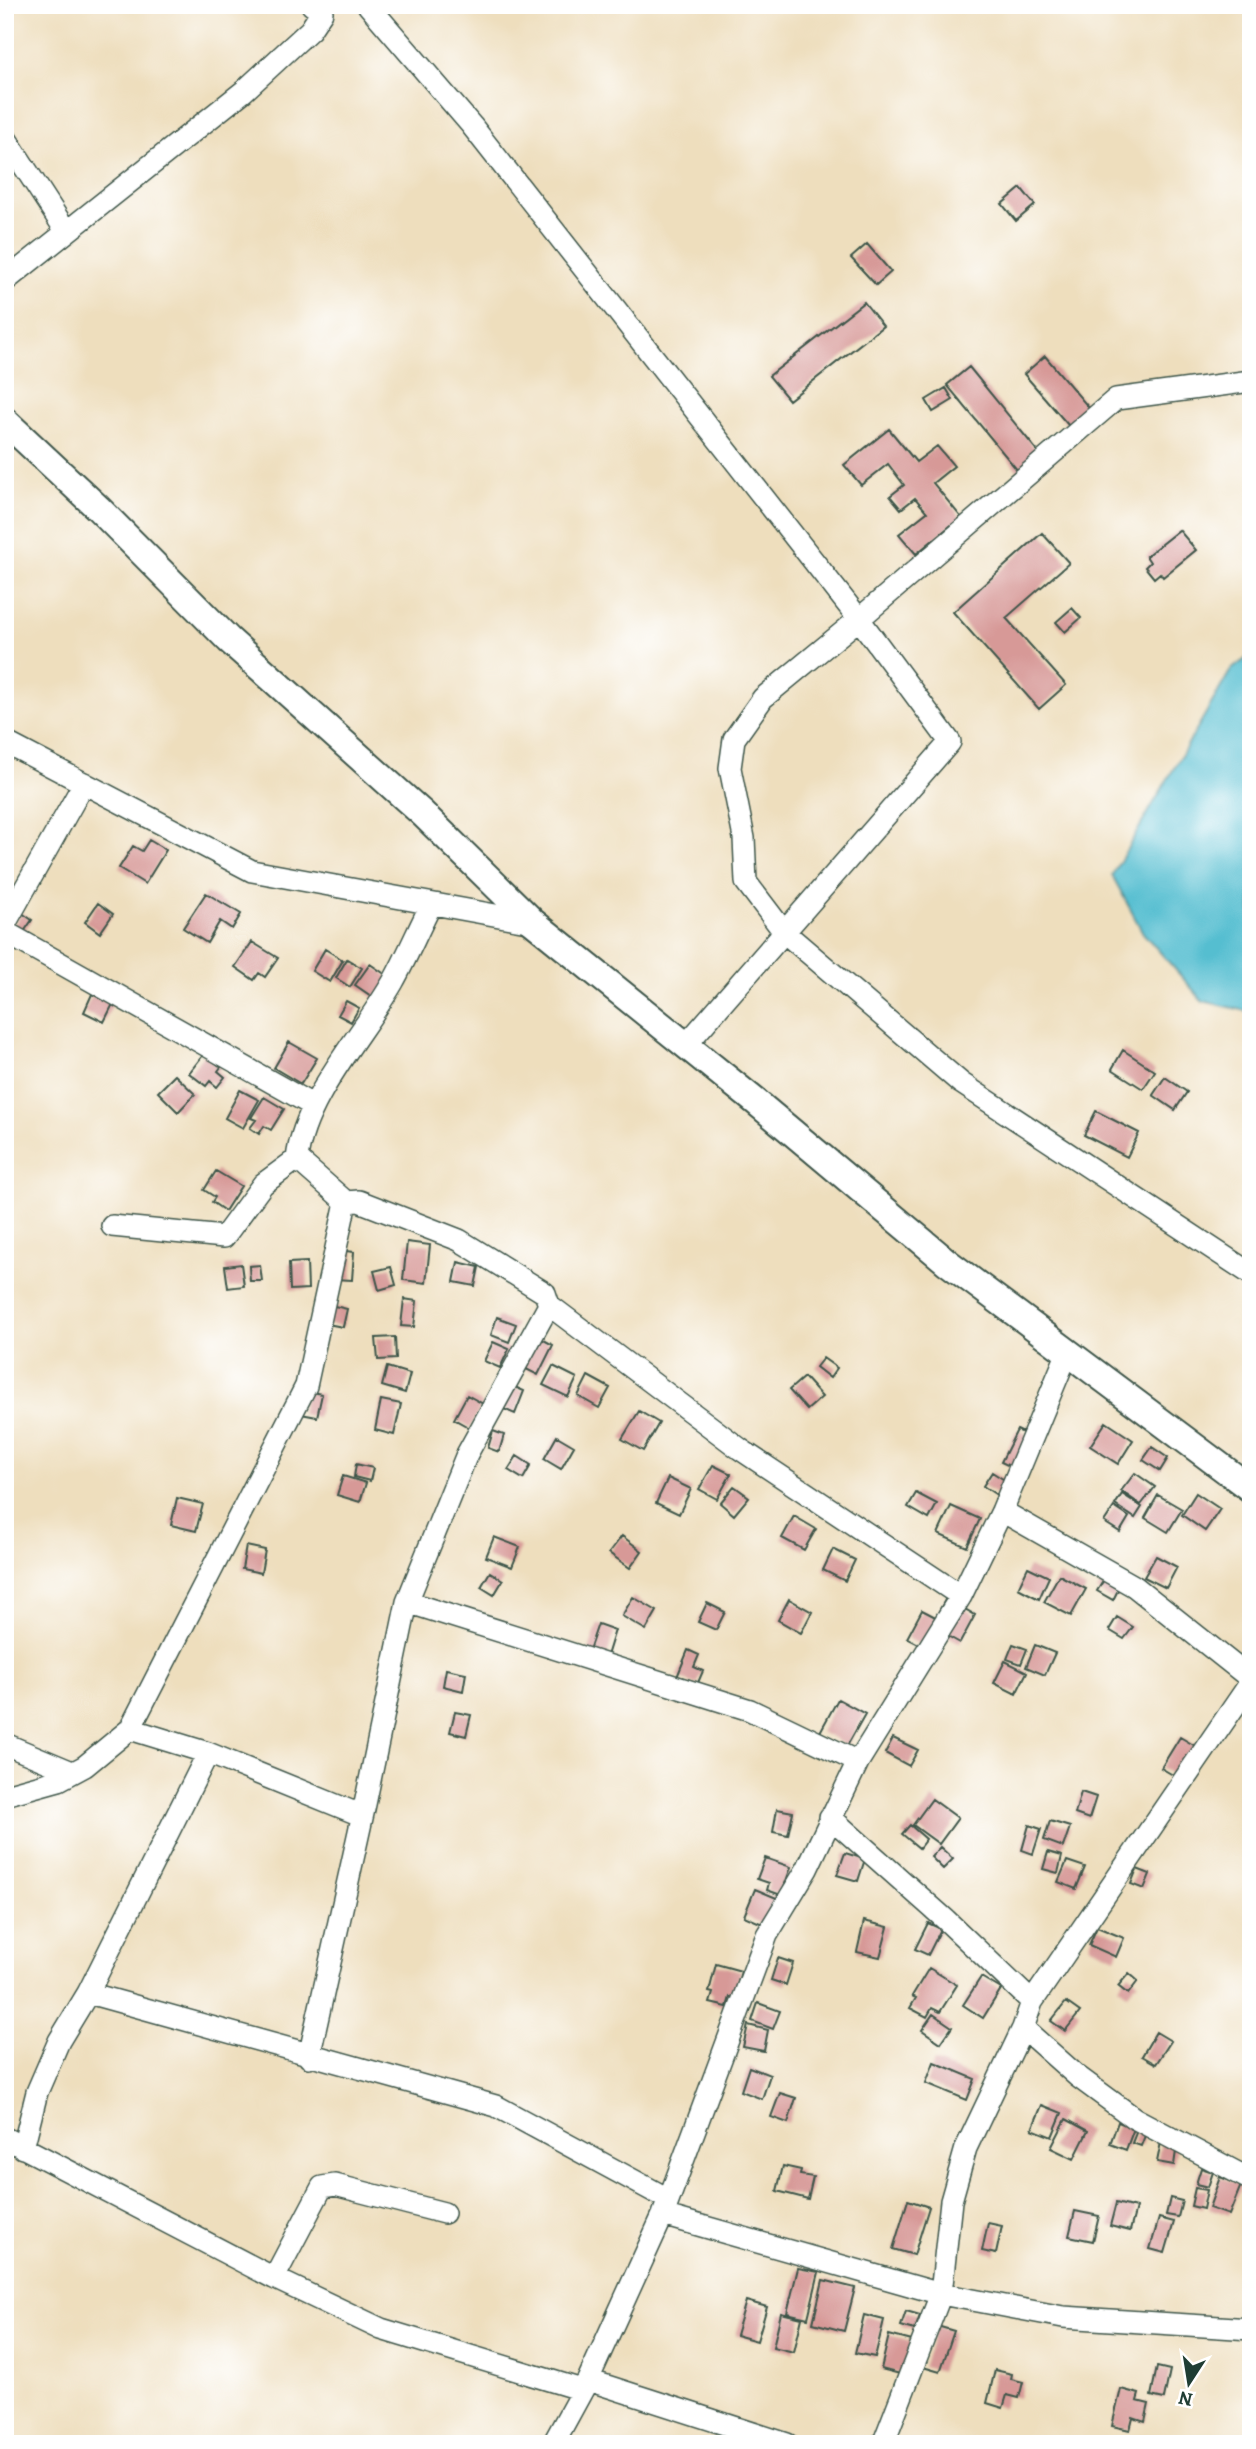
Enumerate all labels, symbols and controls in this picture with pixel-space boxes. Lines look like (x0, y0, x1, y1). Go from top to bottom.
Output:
north arrow (1154, 2348, 1224, 2418)
text: N (1176, 2384, 1195, 2413)

